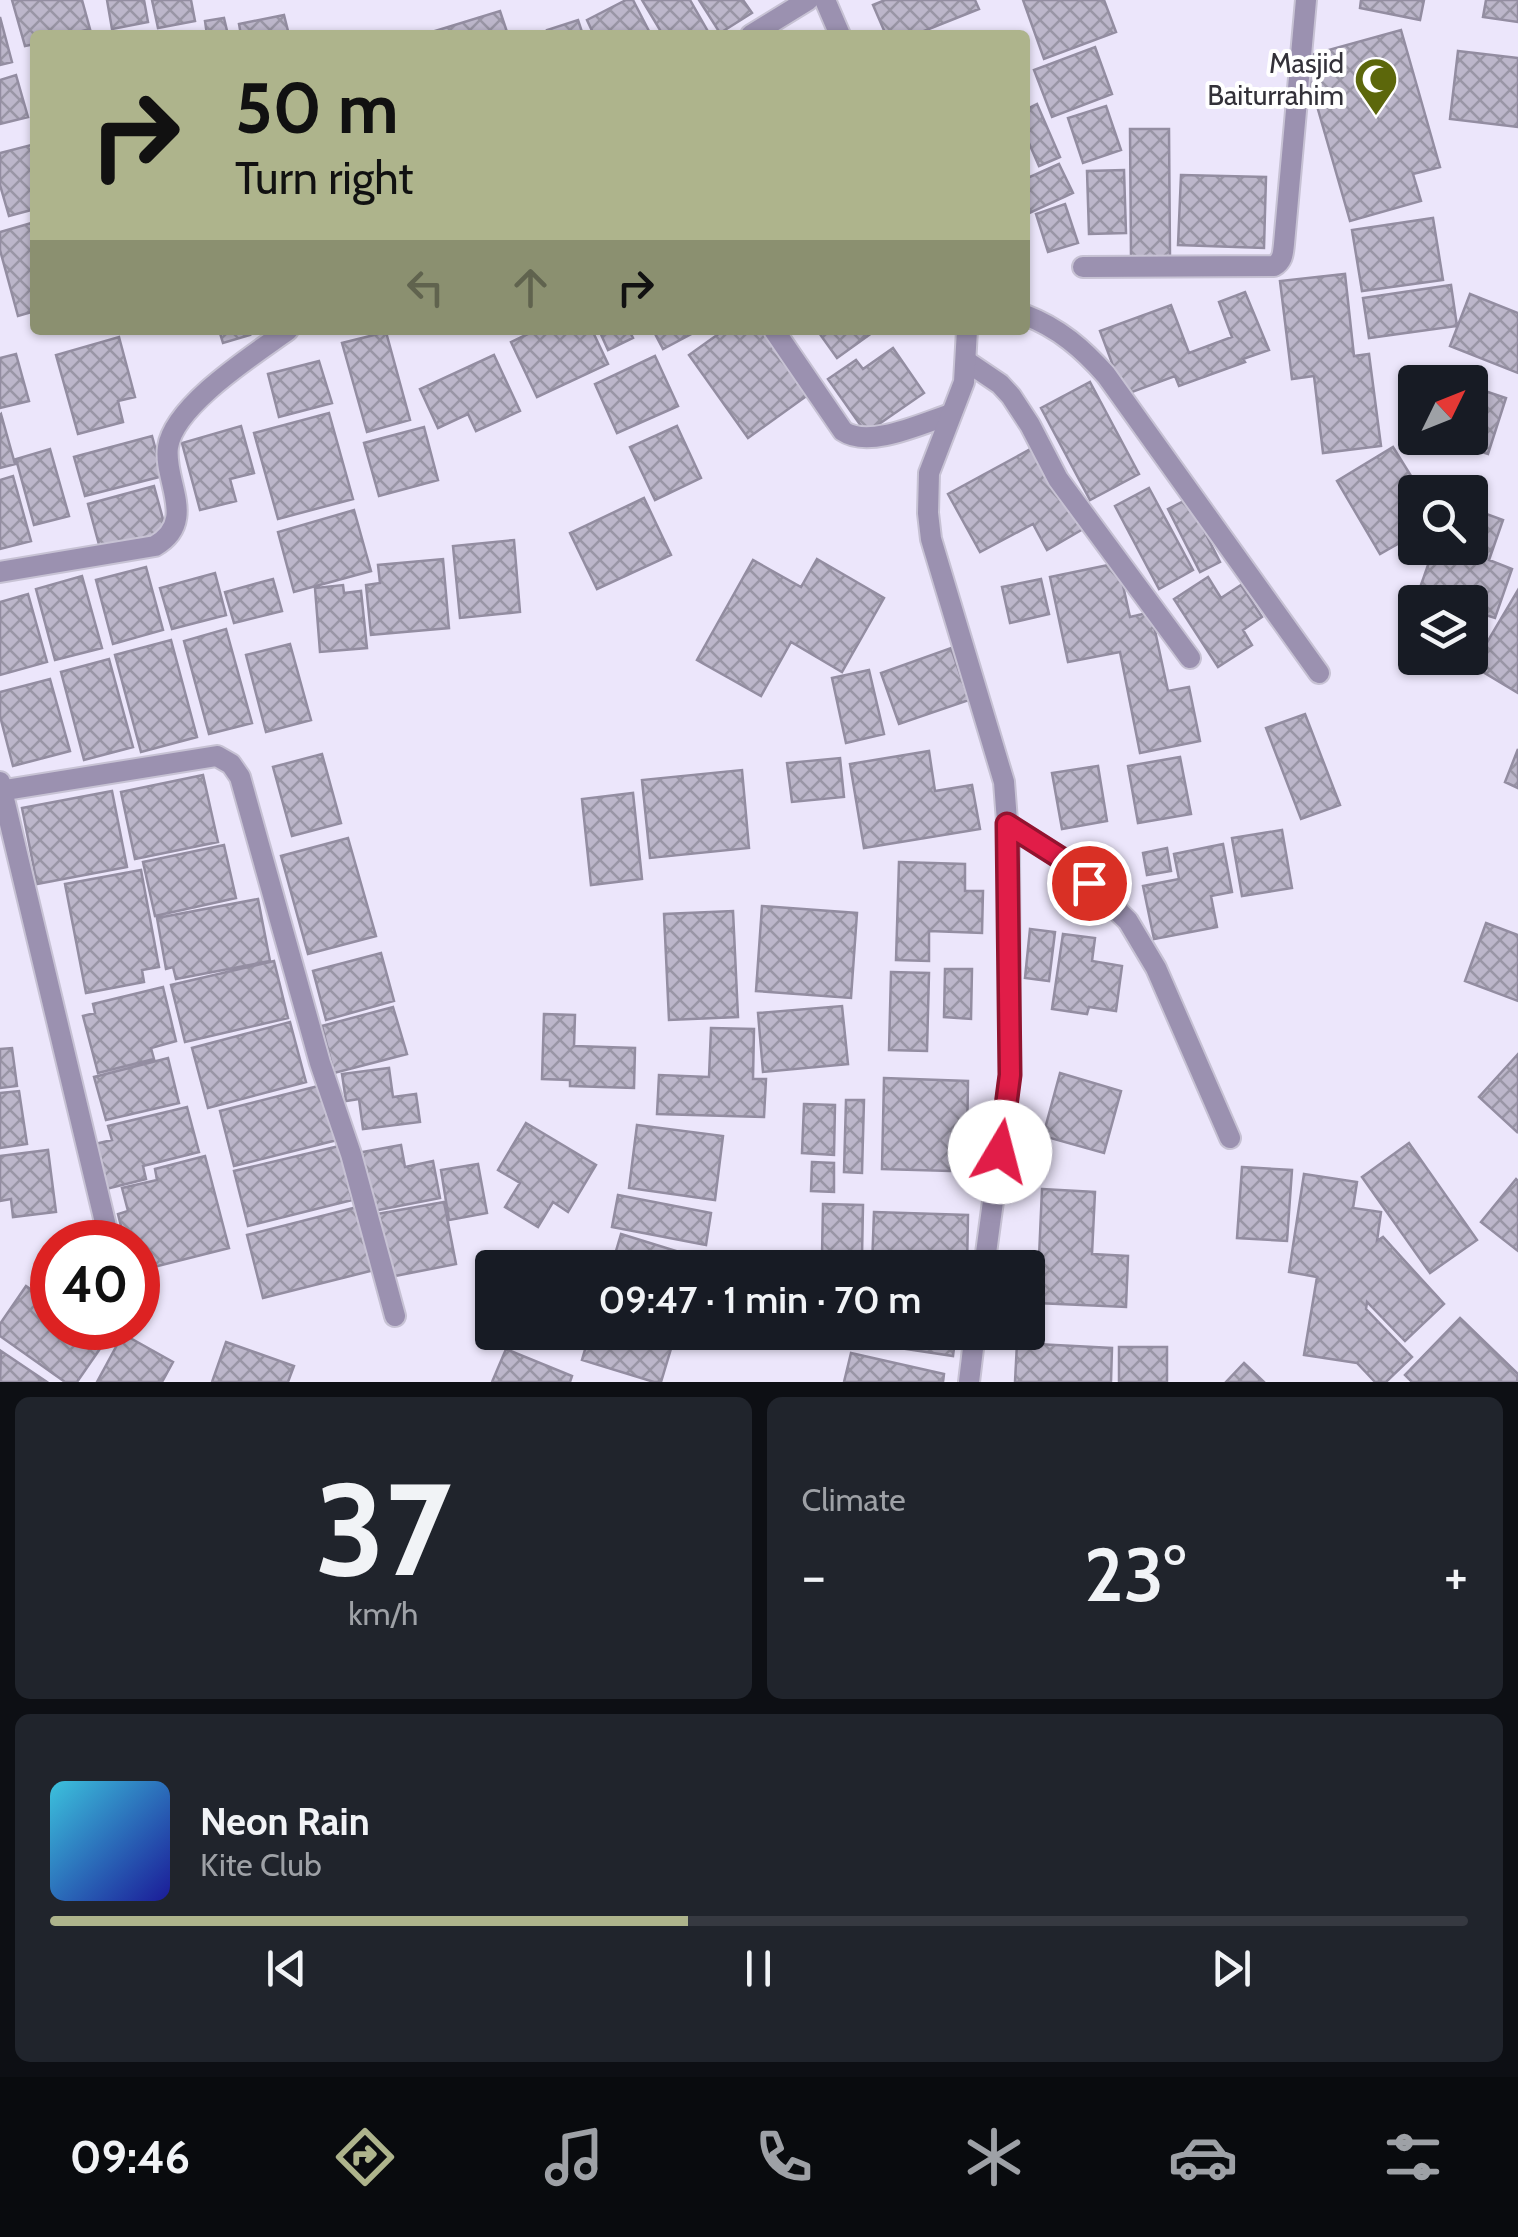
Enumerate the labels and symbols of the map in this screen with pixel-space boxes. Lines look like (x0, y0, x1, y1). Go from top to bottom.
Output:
place label: Masjid Baiturrahim (1207, 46, 1344, 112)
mosque icon: Masjid Baiturrahim (1353, 56, 1399, 117)
north arrow (1398, 365, 1488, 455)
pin (1047, 841, 1132, 926)
position arrow (948, 1100, 1052, 1204)
speed limit sign: 40 (30, 1220, 160, 1350)

